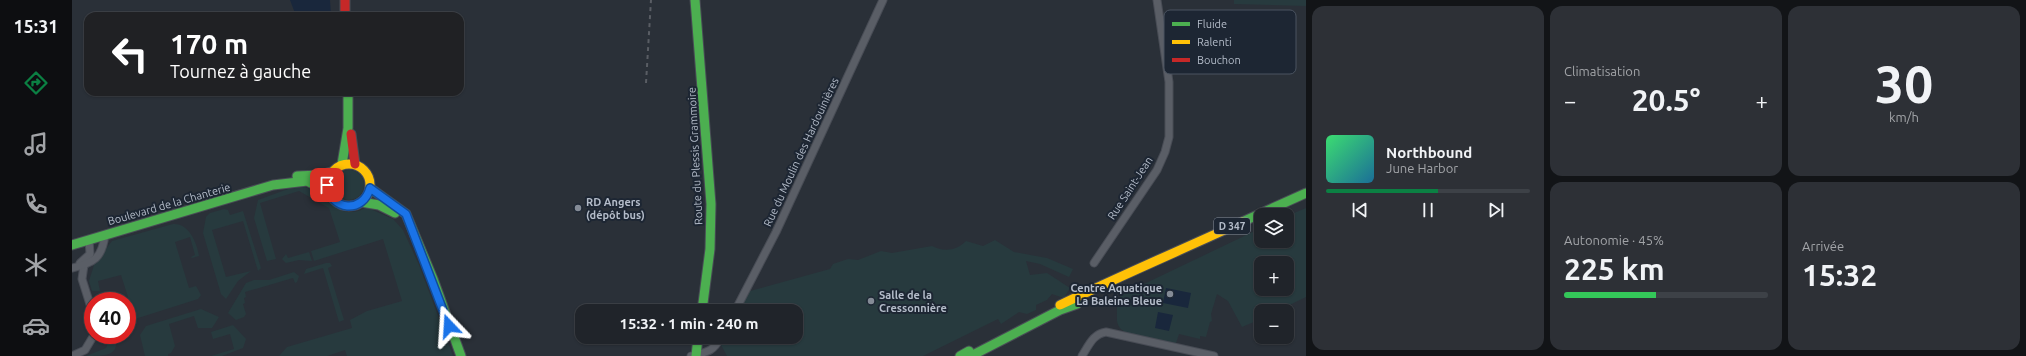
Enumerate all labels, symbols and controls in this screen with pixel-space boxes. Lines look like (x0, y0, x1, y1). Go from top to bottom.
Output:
legend (1164, 10, 1296, 74)
text: 15:31 (13, 16, 59, 36)
text: Fluide (1197, 18, 1227, 30)
icon: left (104, 28, 156, 80)
text: 170 m (170, 28, 248, 59)
text: Ralenti (1197, 36, 1232, 48)
text: Bouchon (1197, 54, 1241, 66)
text: 30 (1875, 55, 1933, 113)
text: Tournez à gauche (170, 61, 311, 81)
text: Climatisation (1564, 64, 1640, 78)
icon: directions (22, 69, 50, 97)
street label: Rue du Moulin des Hardouinières (761, 76, 841, 228)
text: 20.5° (1632, 83, 1700, 117)
street label: Route du Plessis Grammoire (685, 87, 705, 225)
text: − (1564, 88, 1576, 113)
text: + (1756, 88, 1768, 113)
text: km/h (1889, 110, 1919, 124)
icon: music (22, 130, 50, 158)
text: Northbound (1386, 144, 1472, 161)
street label: Rue Saint-Jean (1105, 154, 1155, 222)
text: June Harbor (1386, 161, 1458, 175)
pin (310, 168, 344, 202)
icon: arrive (316, 174, 338, 196)
street label: Boulevard de la Chanterie (106, 181, 232, 227)
icon: phone (22, 190, 50, 218)
place label: RD Angers (dépôt bus) (586, 196, 645, 222)
icon: previous (1349, 199, 1371, 221)
icon: pause (1417, 199, 1439, 221)
icon: next (1485, 199, 1507, 221)
marker: RD Angers (dépôt bus) (573, 203, 583, 213)
map controls (1254, 208, 1294, 344)
button: layers (1254, 208, 1294, 248)
road number: D 347 (1214, 218, 1250, 234)
text: Autonomie · 45% (1564, 233, 1664, 247)
text: Arrivée (1802, 239, 1844, 253)
icon: climate (22, 251, 50, 279)
text: 225 km (1564, 252, 1665, 286)
button: + (1254, 256, 1294, 296)
text: 15:32 (1802, 258, 1877, 292)
place label: Centre Aquatique La Baleine Bleue (1070, 282, 1162, 307)
place label: Salle de la Cressonnière (879, 289, 947, 314)
marker: Centre Aquatique La Baleine Bleue (1165, 289, 1175, 299)
speed limit sign: 40 (84, 292, 136, 344)
marker: Salle de la Cressonnière (866, 296, 876, 306)
button: − (1254, 304, 1294, 344)
position arrow (428, 305, 470, 347)
icon: car (22, 312, 50, 340)
text: 15:32 · 1 min · 240 m (620, 315, 758, 332)

